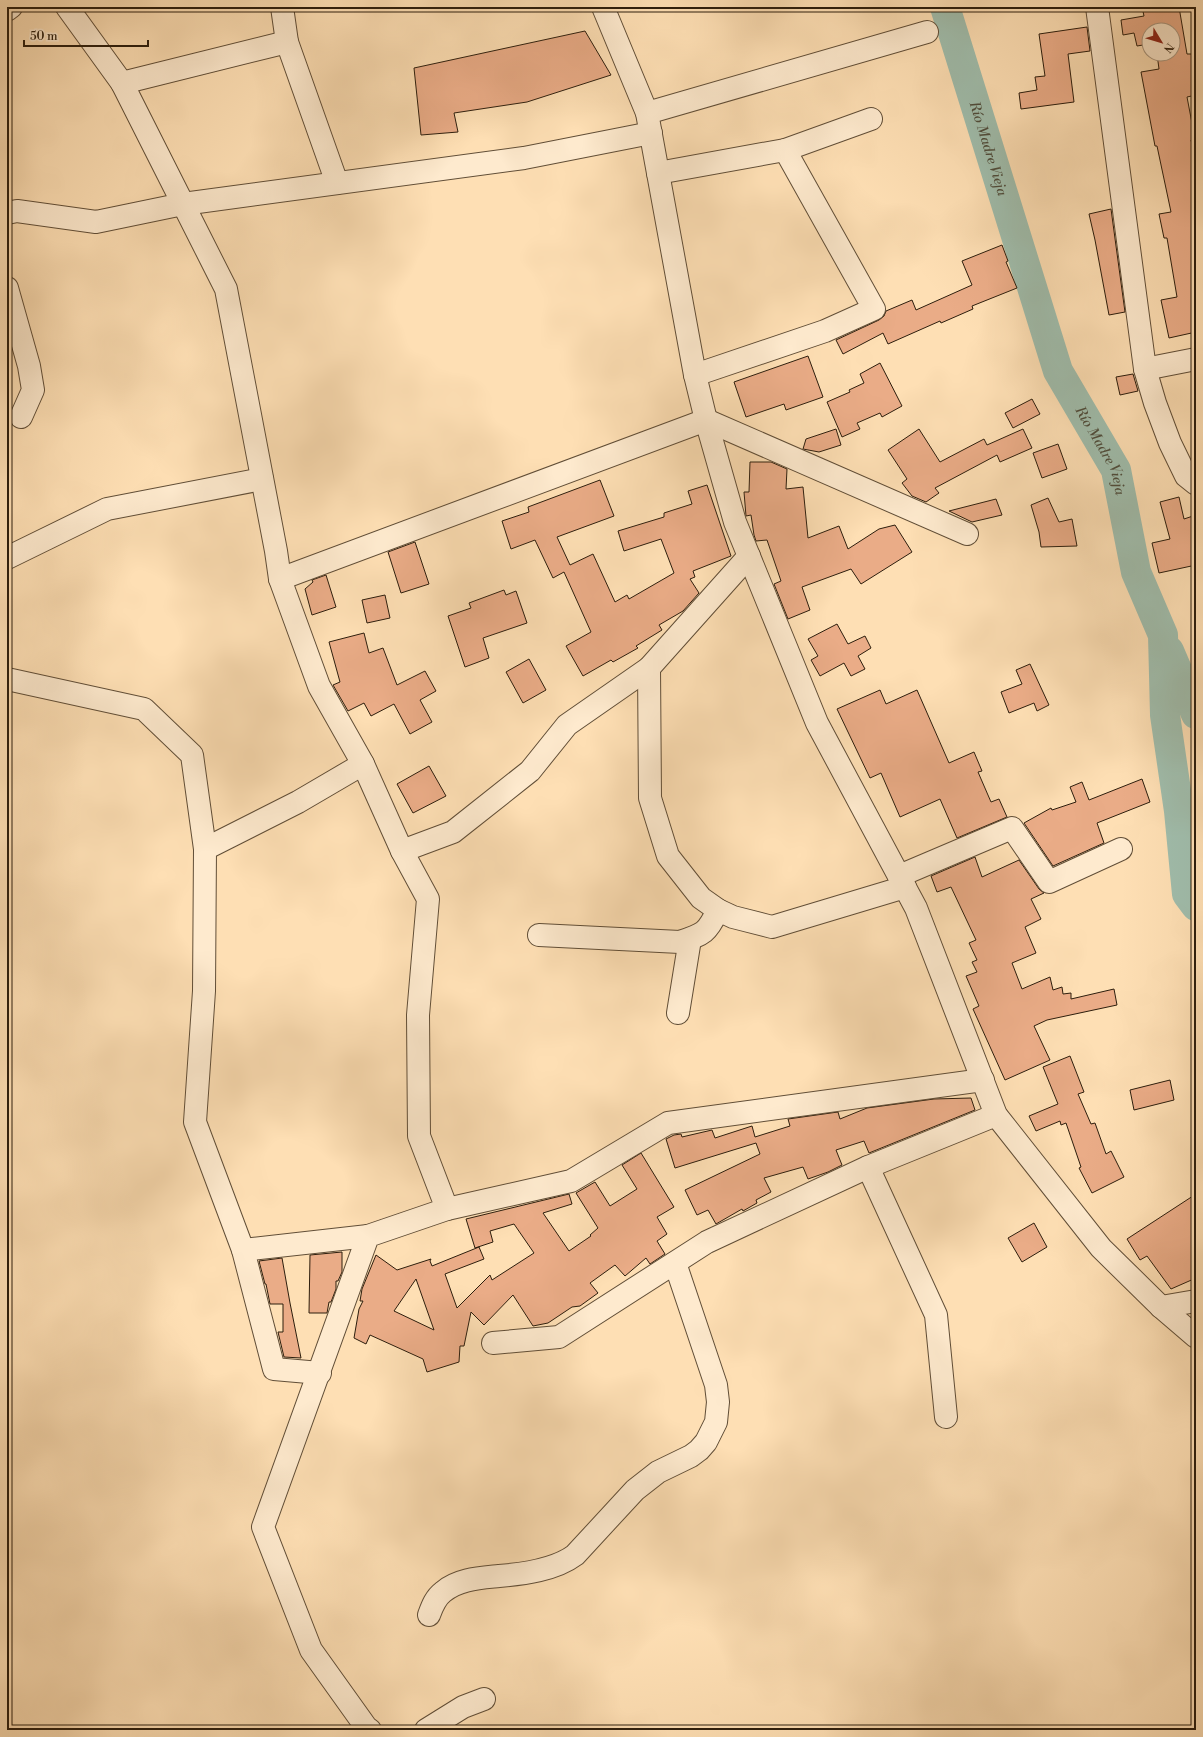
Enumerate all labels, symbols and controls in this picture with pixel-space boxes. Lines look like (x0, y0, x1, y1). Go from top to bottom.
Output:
scale bar (24, 22, 148, 48)
north arrow (1141, 22, 1181, 62)
text: 50 m (30, 29, 58, 44)
text: N (1160, 40, 1176, 56)
water label: Río Madre Vieja (965, 98, 1011, 198)
water label: Río Madre Vieja (1070, 402, 1129, 497)

